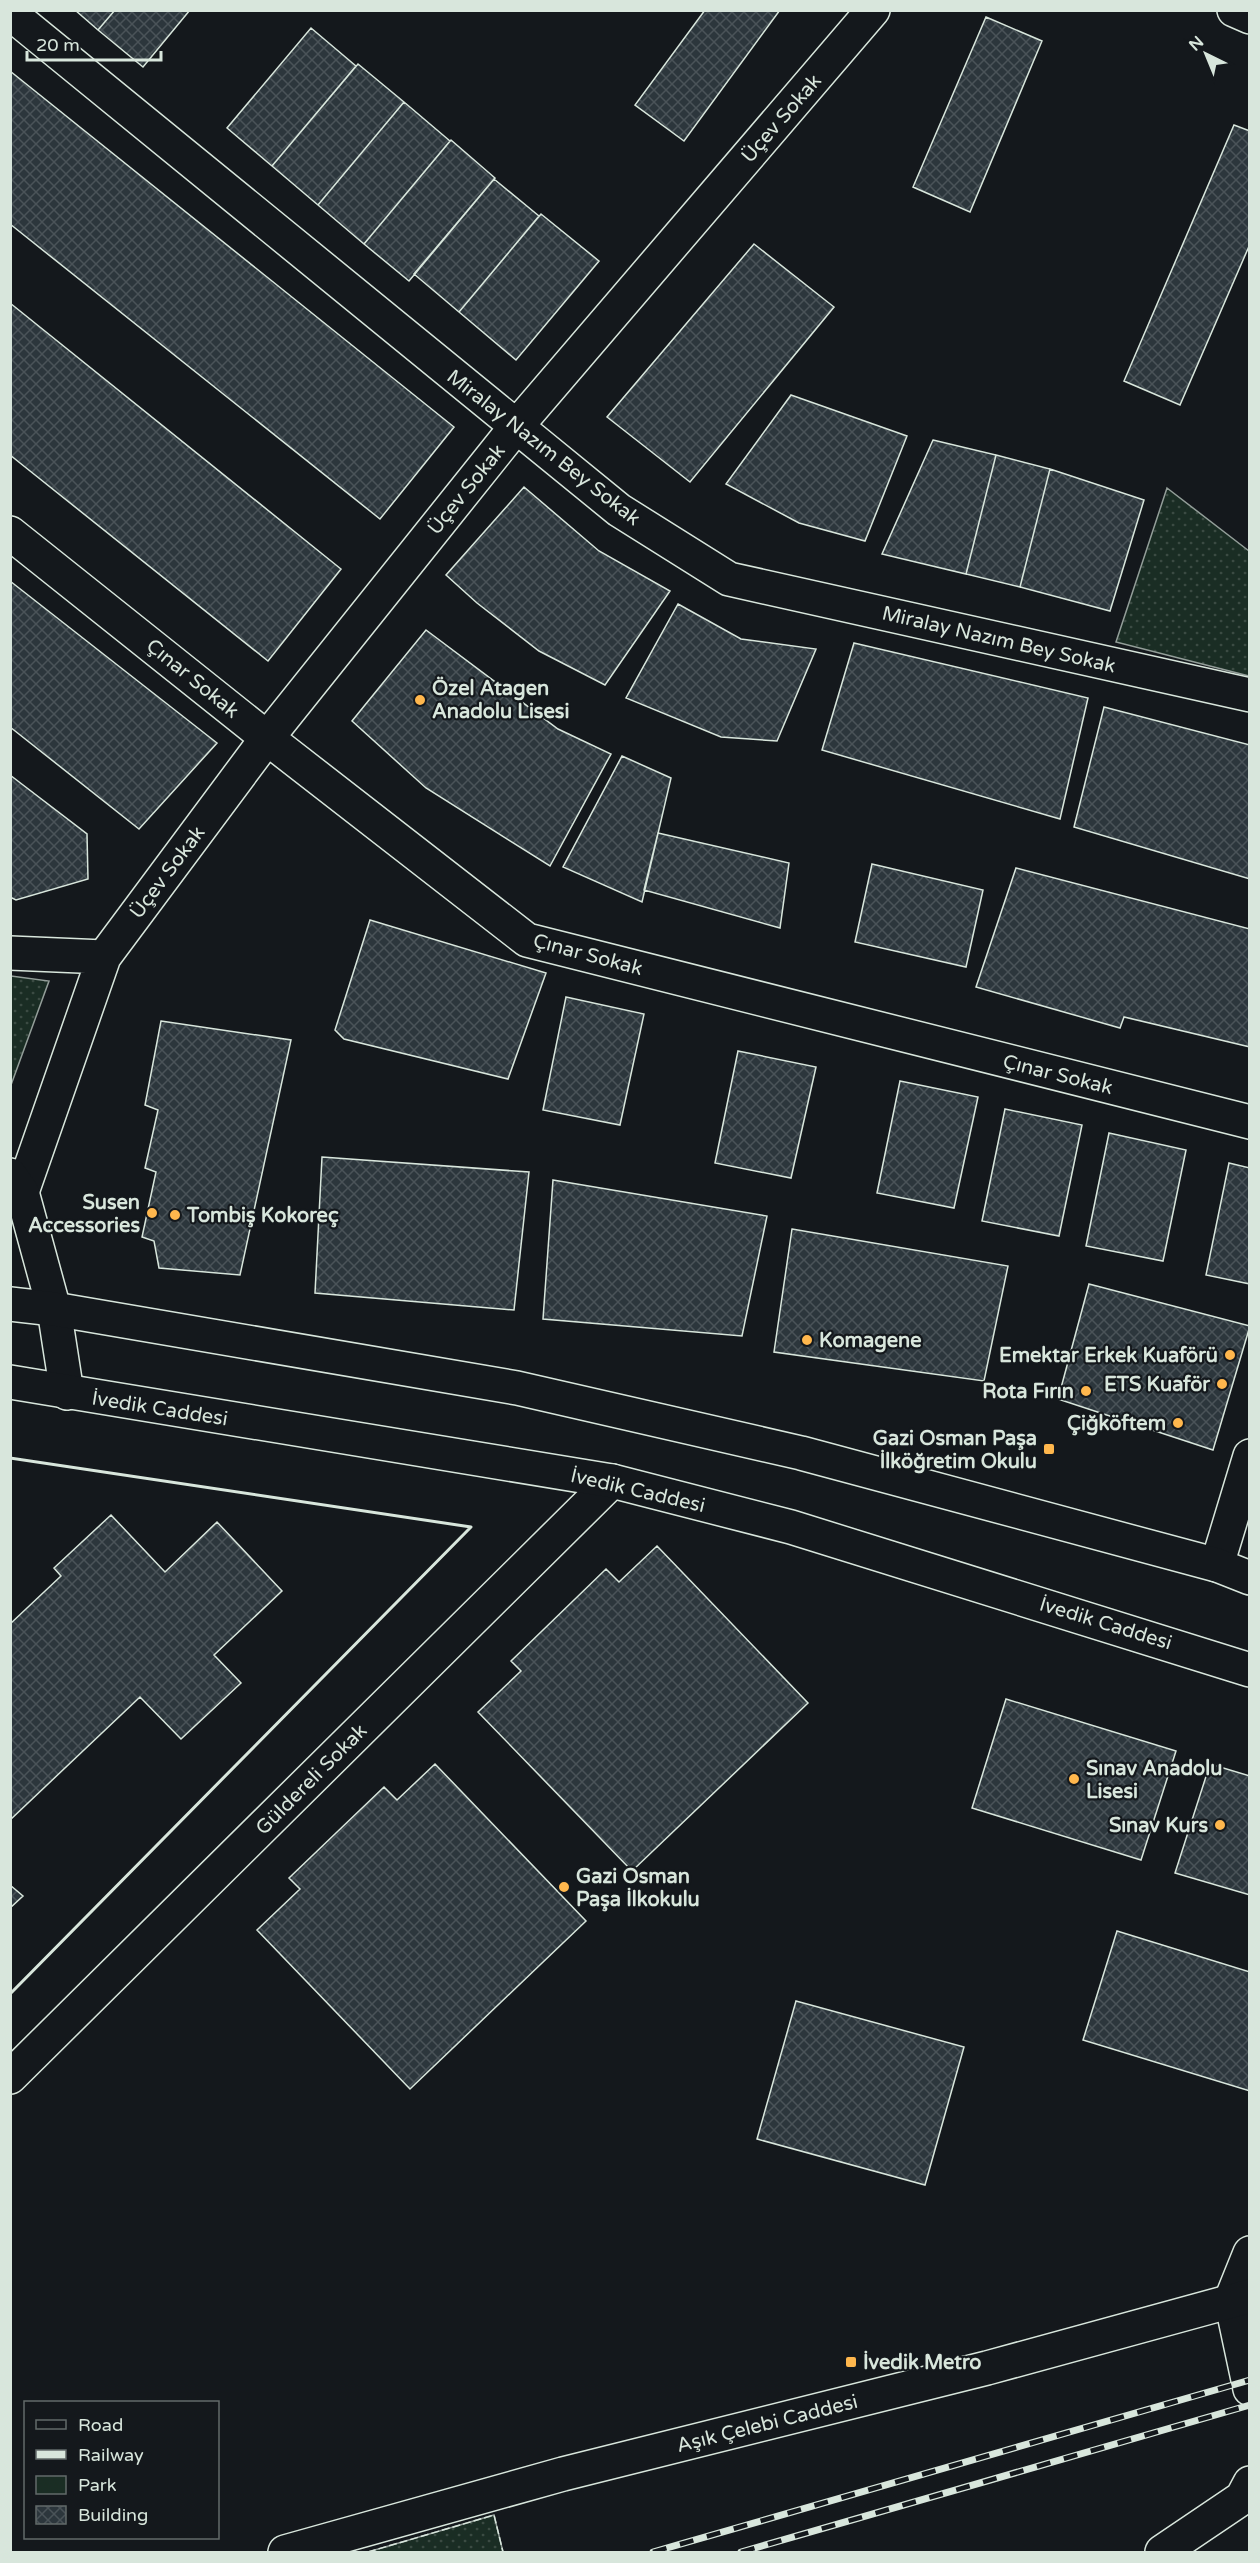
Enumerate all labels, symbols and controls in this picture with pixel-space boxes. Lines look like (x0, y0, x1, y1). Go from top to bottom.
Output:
scale bar (27, 24, 160, 62)
north arrow (1176, 24, 1236, 84)
text: N (1185, 32, 1208, 55)
text: 20 m (36, 34, 80, 56)
street label: Üçev Sokak (736, 69, 827, 168)
street label: Miralay Nazım Bey Sokak (442, 365, 645, 531)
street label: Üçev Sokak (422, 439, 511, 540)
street label: Miralay Nazım Bey Sokak (880, 601, 1118, 679)
street label: Çınar Sokak (141, 634, 244, 724)
place label: Özel Atagen Anadolu Lisesi (432, 676, 569, 724)
marker: Özel Atagen Anadolu Lisesi (413, 693, 427, 707)
street label: Üçev Sokak (124, 821, 210, 924)
street label: Çınar Sokak (530, 929, 645, 981)
street label: Çınar Sokak (1000, 1050, 1115, 1100)
place label: Susen Accessories (28, 1191, 140, 1238)
place label: Tombiş Kokoreç (186, 1204, 339, 1228)
marker: Susen Accessories (145, 1206, 159, 1220)
marker: Tombiş Kokoreç (168, 1208, 182, 1222)
place label: Komagene (819, 1329, 922, 1353)
marker: Komagene (800, 1333, 814, 1347)
place label: Emektar Erkek Kuaförü (999, 1344, 1218, 1368)
marker: Emektar Erkek Kuaförü (1223, 1348, 1237, 1362)
place label: ETS Kuaför (1104, 1373, 1210, 1397)
marker: ETS Kuaför (1215, 1377, 1229, 1391)
place label: Rota Fırın (982, 1380, 1074, 1404)
marker: Rota Fırın (1079, 1384, 1093, 1398)
street label: İvedik Caddesi (90, 1386, 230, 1432)
place label: Çiğköftem (1067, 1412, 1166, 1436)
marker: Çiğköftem (1171, 1416, 1185, 1430)
place label: Gazi Osman Paşa İlköğretim Okulu (873, 1427, 1037, 1474)
marker: Gazi Osman Paşa İlköğretim Okulu (1042, 1442, 1056, 1456)
street label: İvedik Caddesi (568, 1464, 707, 1518)
street label: İvedik Caddesi (1037, 1592, 1175, 1656)
street label: Güldereli Sokak (251, 1719, 372, 1840)
place label: Sınav Anadolu Lisesi (1086, 1757, 1222, 1804)
marker: Sınav Anadolu Lisesi (1067, 1772, 1081, 1786)
place label: Sınav Kurs (1109, 1814, 1208, 1838)
marker: Sınav Kurs (1213, 1818, 1227, 1832)
place label: Gazi Osman Paşa İlkokulu (576, 1865, 700, 1912)
marker: Gazi Osman Paşa İlkokulu (557, 1880, 571, 1894)
place label: İvedik Metro (863, 2350, 982, 2375)
marker: İvedik Metro (844, 2355, 858, 2369)
street label: Aşık Çelebi Caddesi (674, 2390, 860, 2458)
legend (24, 2401, 219, 2539)
text: Road (78, 2414, 123, 2436)
text: Railway (78, 2444, 144, 2466)
text: Park (78, 2474, 117, 2496)
text: Building (78, 2504, 148, 2526)

